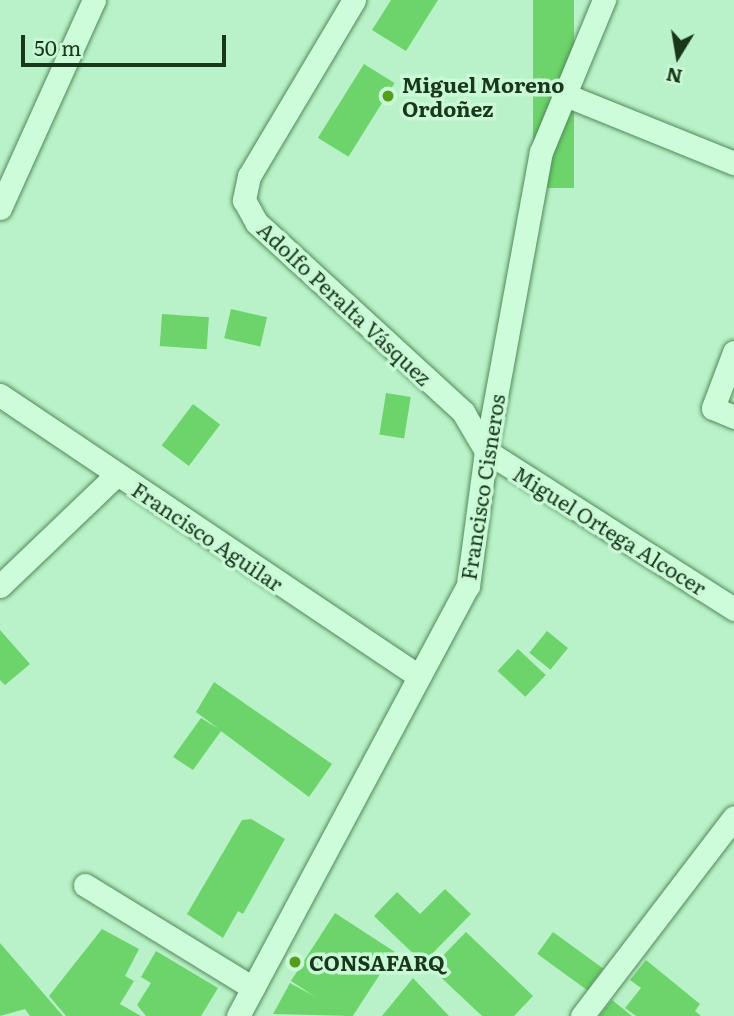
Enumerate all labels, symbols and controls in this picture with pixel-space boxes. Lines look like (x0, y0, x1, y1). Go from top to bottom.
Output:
scale bar (24, 21, 229, 65)
north arrow (643, 21, 713, 91)
text: 50 m (34, 31, 81, 62)
text: N (663, 61, 685, 92)
place label: Miguel Moreno Ordoñez (402, 71, 564, 121)
marker: Miguel Moreno Ordoñez (380, 88, 396, 104)
street label: Adolfo Peralta Vásquez (253, 216, 437, 390)
street label: Francisco Cisneros (455, 392, 509, 582)
street label: Miguel Ortega Alcocer (509, 460, 711, 600)
street label: Francisco Aguilar (128, 476, 288, 596)
place label: CONSAFARQ (309, 949, 445, 975)
marker: CONSAFARQ (287, 954, 303, 970)

